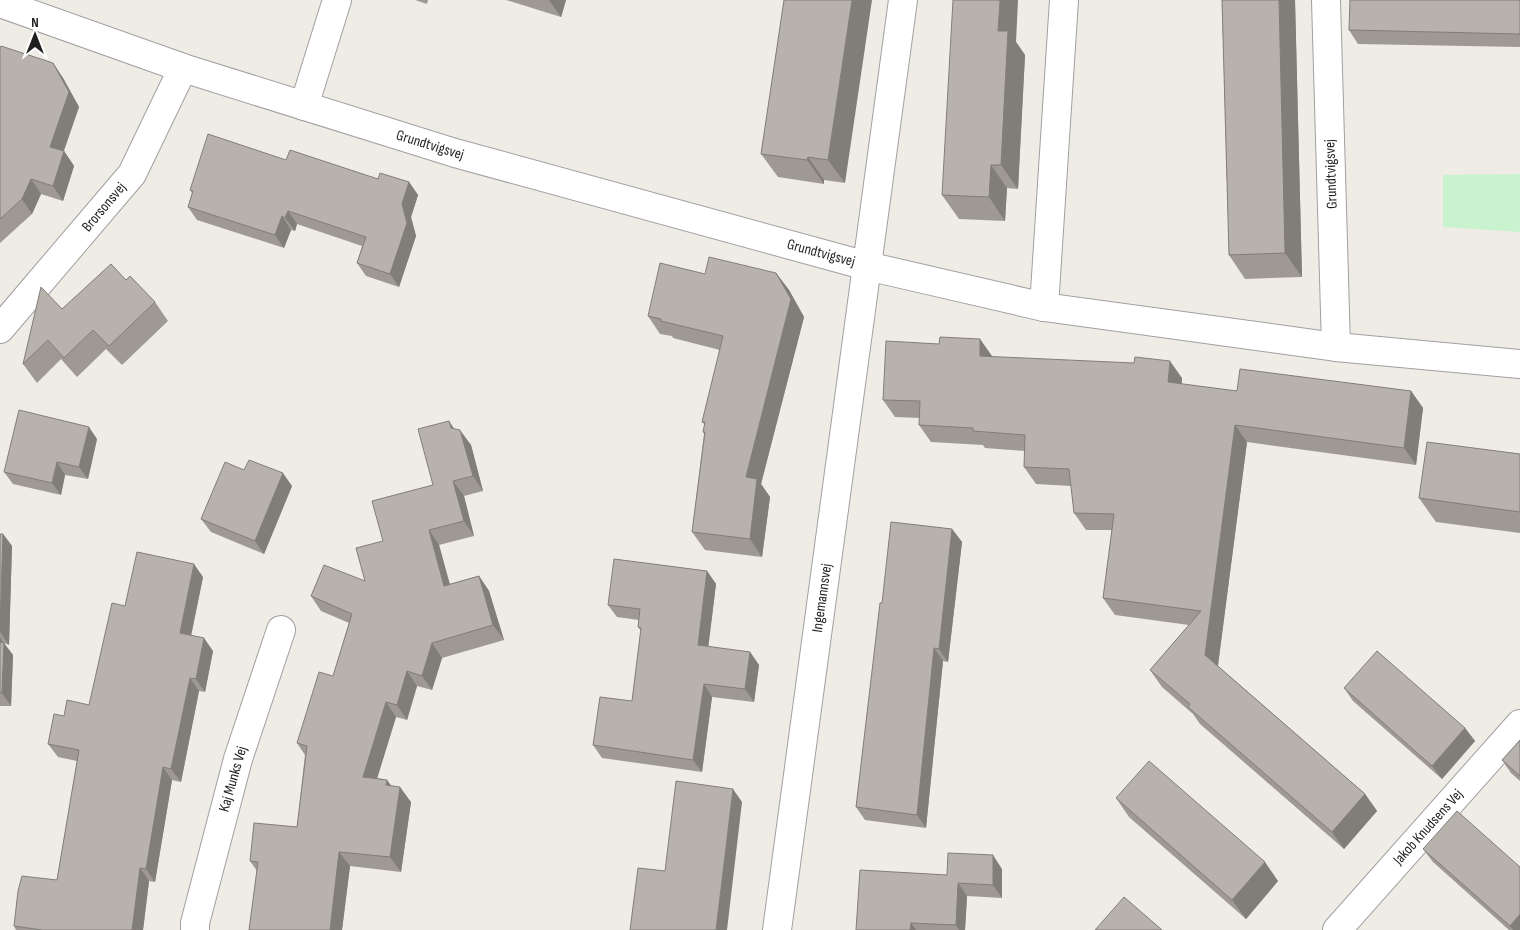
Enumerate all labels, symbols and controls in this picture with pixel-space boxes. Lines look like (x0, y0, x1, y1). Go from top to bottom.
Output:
north arrow (10, 10, 60, 60)
text: N (31, 14, 39, 31)
street label: Grundtvigsvej (394, 126, 466, 164)
street label: Grundtvigsvej (1320, 139, 1342, 209)
street label: Brorsonsvej (78, 178, 130, 236)
street label: Grundtvigsvej (785, 235, 857, 271)
street label: Ingemannsvej (808, 562, 836, 634)
street label: Kaj Munks Vej (215, 744, 252, 814)
street label: Jakob Knudsens Vej (1388, 785, 1467, 870)

